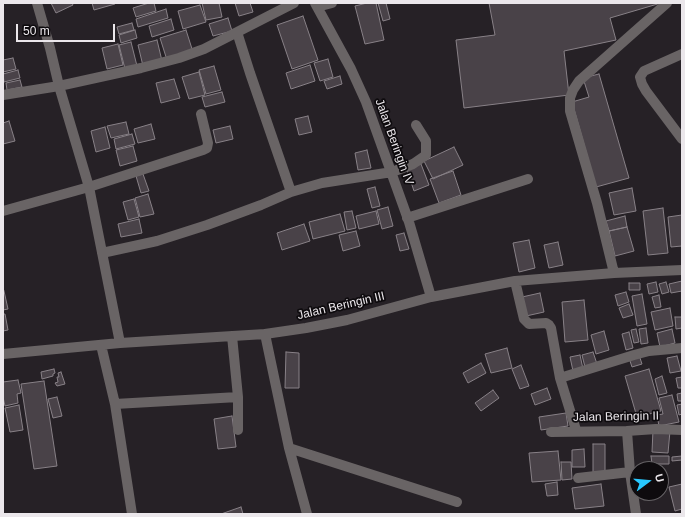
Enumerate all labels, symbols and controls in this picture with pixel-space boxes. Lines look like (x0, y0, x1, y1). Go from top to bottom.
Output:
scale bar (18, 16, 117, 42)
text: 50 m (23, 24, 50, 38)
street label: Jalan Beringin IV (372, 97, 416, 187)
street label: Jalan Beringin III (296, 289, 386, 323)
street label: Jalan Beringin II (573, 409, 659, 425)
north arrow (629, 461, 669, 501)
text: U (653, 472, 666, 483)

